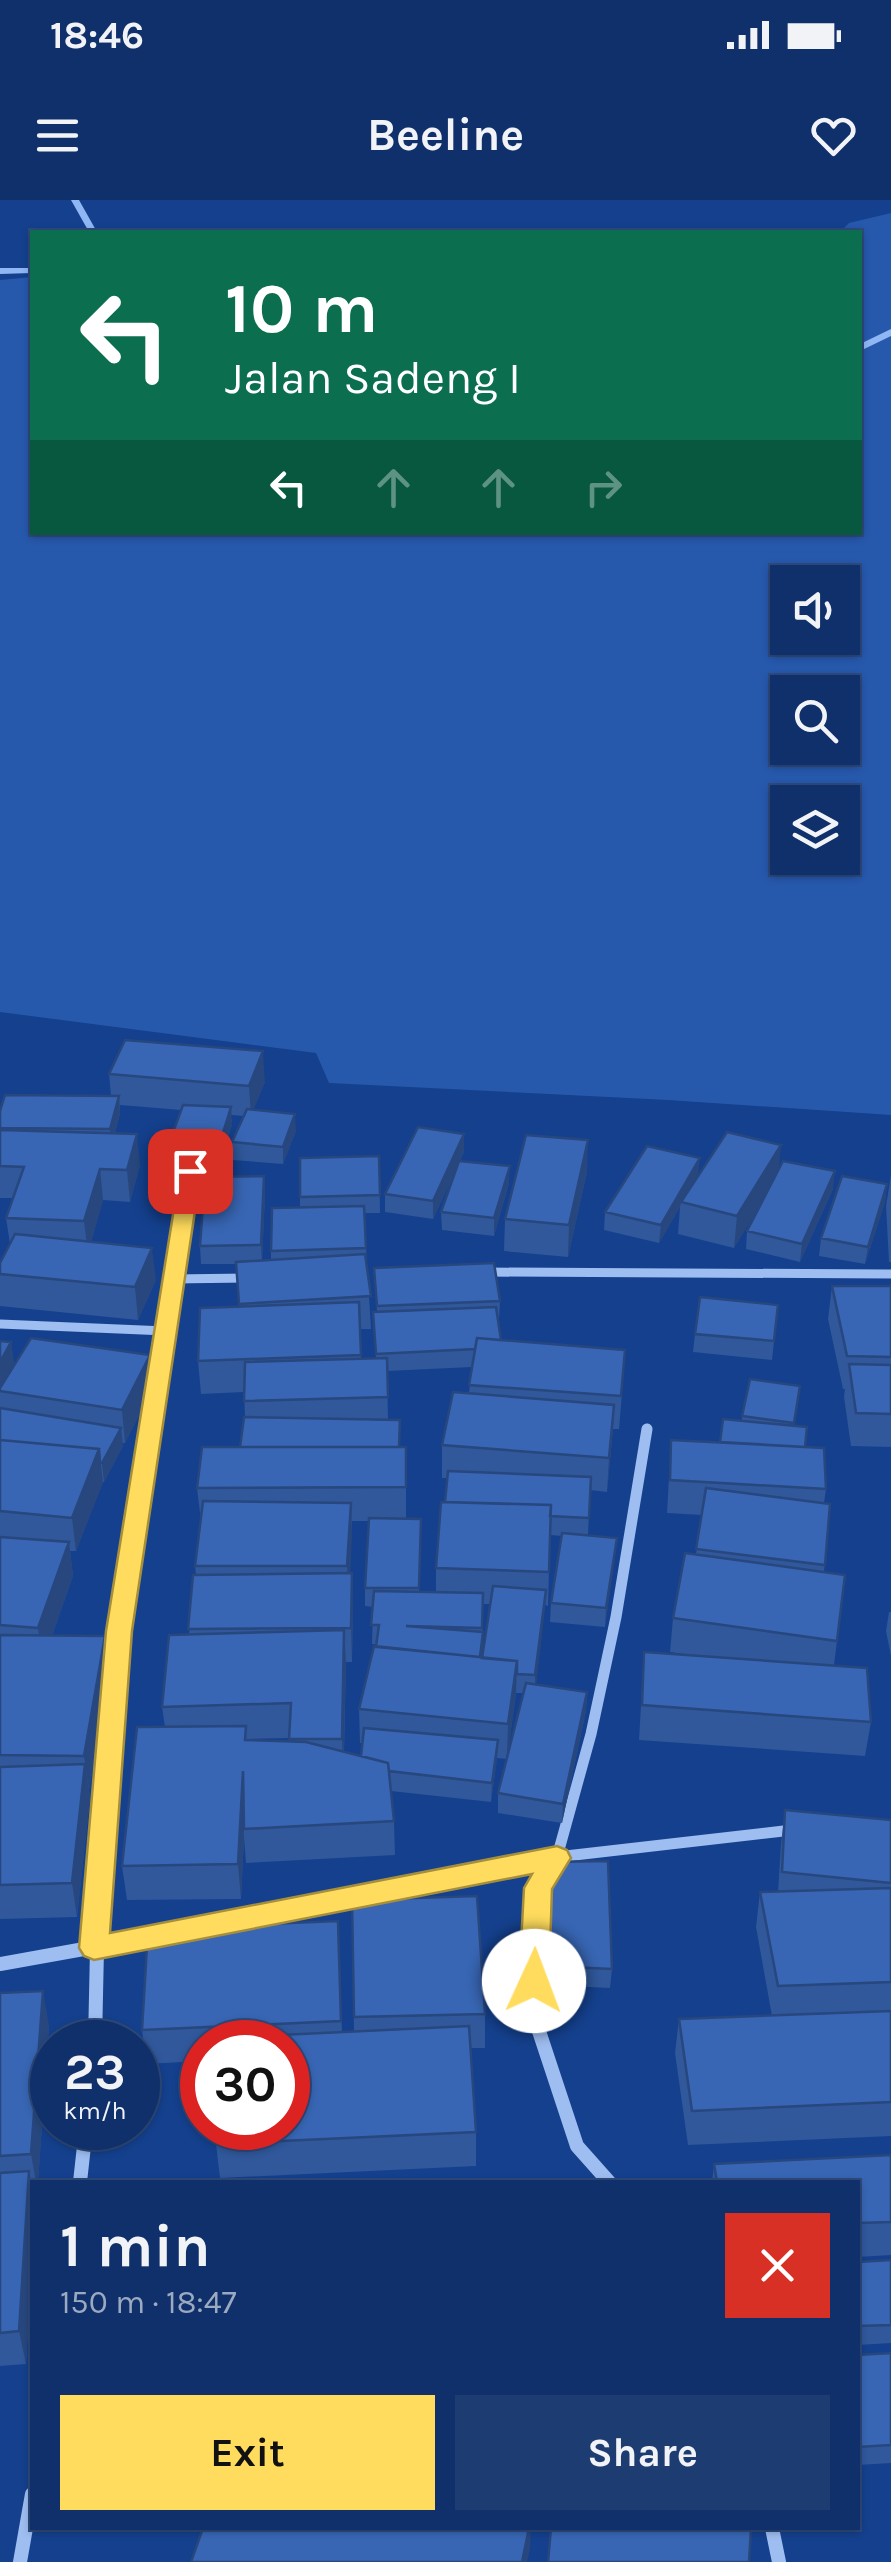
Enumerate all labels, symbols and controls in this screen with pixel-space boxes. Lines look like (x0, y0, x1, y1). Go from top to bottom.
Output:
text: 18:46 (50, 13, 144, 58)
icon: menu (30, 108, 85, 163)
icon: heart (806, 108, 861, 163)
text: Beeline (367, 109, 524, 161)
text: 10 m (225, 268, 378, 350)
icon: left (60, 270, 190, 400)
text: Jalan Sadeng I (225, 352, 521, 404)
icon: left (261, 460, 316, 515)
icon: ahead (366, 460, 421, 515)
icon: ahead (471, 460, 526, 515)
icon: right (576, 460, 631, 515)
map controls (770, 565, 860, 875)
button: sound (770, 565, 860, 655)
button: search (770, 675, 860, 765)
button: layers (770, 785, 860, 875)
pin (148, 1129, 233, 1214)
icon: arrive (163, 1144, 218, 1199)
position arrow (482, 1929, 586, 2033)
speed limit sign: 30 (180, 2020, 310, 2150)
text: 23 (64, 2043, 126, 2102)
text: km/h (63, 2096, 127, 2125)
text: 1 min (60, 2211, 211, 2281)
button: close (725, 2213, 830, 2318)
text: 150 m · 18:47 (60, 2284, 237, 2321)
button: Exit (60, 2395, 435, 2510)
button: Share (455, 2395, 830, 2510)

